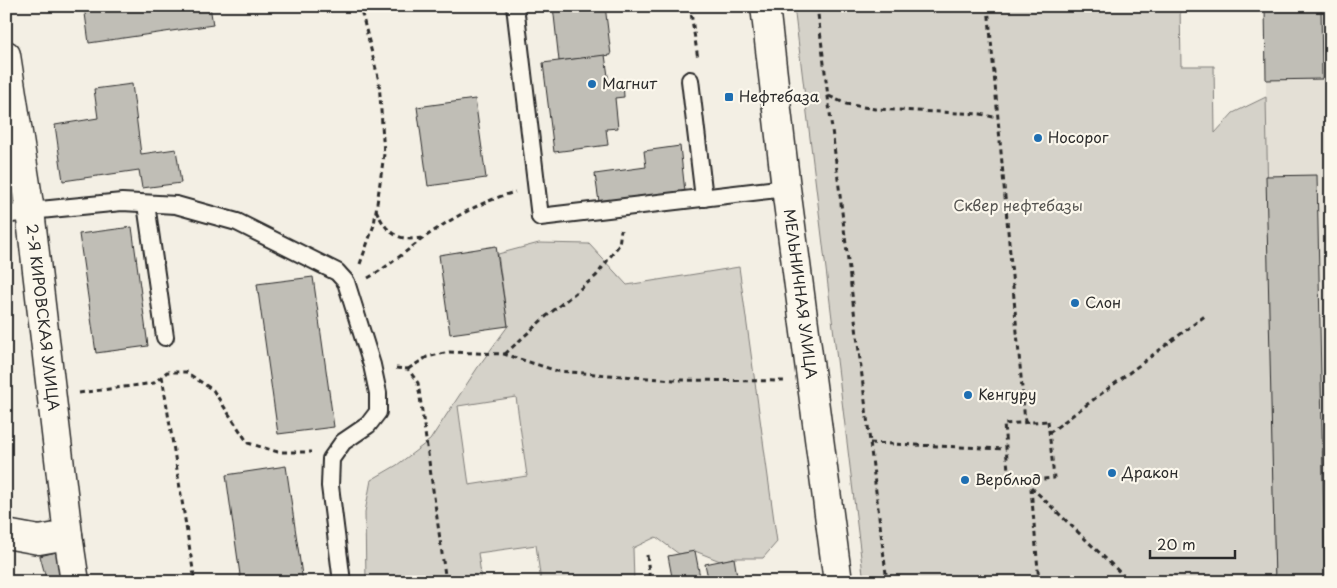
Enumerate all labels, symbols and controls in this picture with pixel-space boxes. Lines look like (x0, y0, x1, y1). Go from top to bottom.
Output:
place label: Магнит (602, 71, 657, 94)
marker: Магнит (586, 78, 598, 90)
place label: Нефтебаза (739, 84, 820, 107)
marker: Нефтебаза (723, 91, 735, 103)
place label: Носорог (1048, 125, 1109, 148)
marker: Носорог (1032, 132, 1044, 144)
park label: Сквер нефтебазы (953, 193, 1083, 216)
street label: МЕЛЬНИЧНАЯ УЛИЦА (779, 207, 824, 380)
street label: 2-Я КИРОВСКАЯ УЛИЦА (22, 222, 66, 412)
place label: Слон (1085, 290, 1121, 313)
marker: Слон (1069, 297, 1081, 309)
place label: Кенгуру (978, 382, 1036, 405)
marker: Кенгуру (962, 389, 974, 401)
place label: Дракон (1121, 460, 1178, 483)
place label: Верблюд (975, 467, 1041, 490)
marker: Дракон (1106, 467, 1118, 479)
marker: Верблюд (959, 474, 971, 486)
scale bar (1150, 528, 1234, 560)
text: 20 m (1157, 532, 1196, 555)

